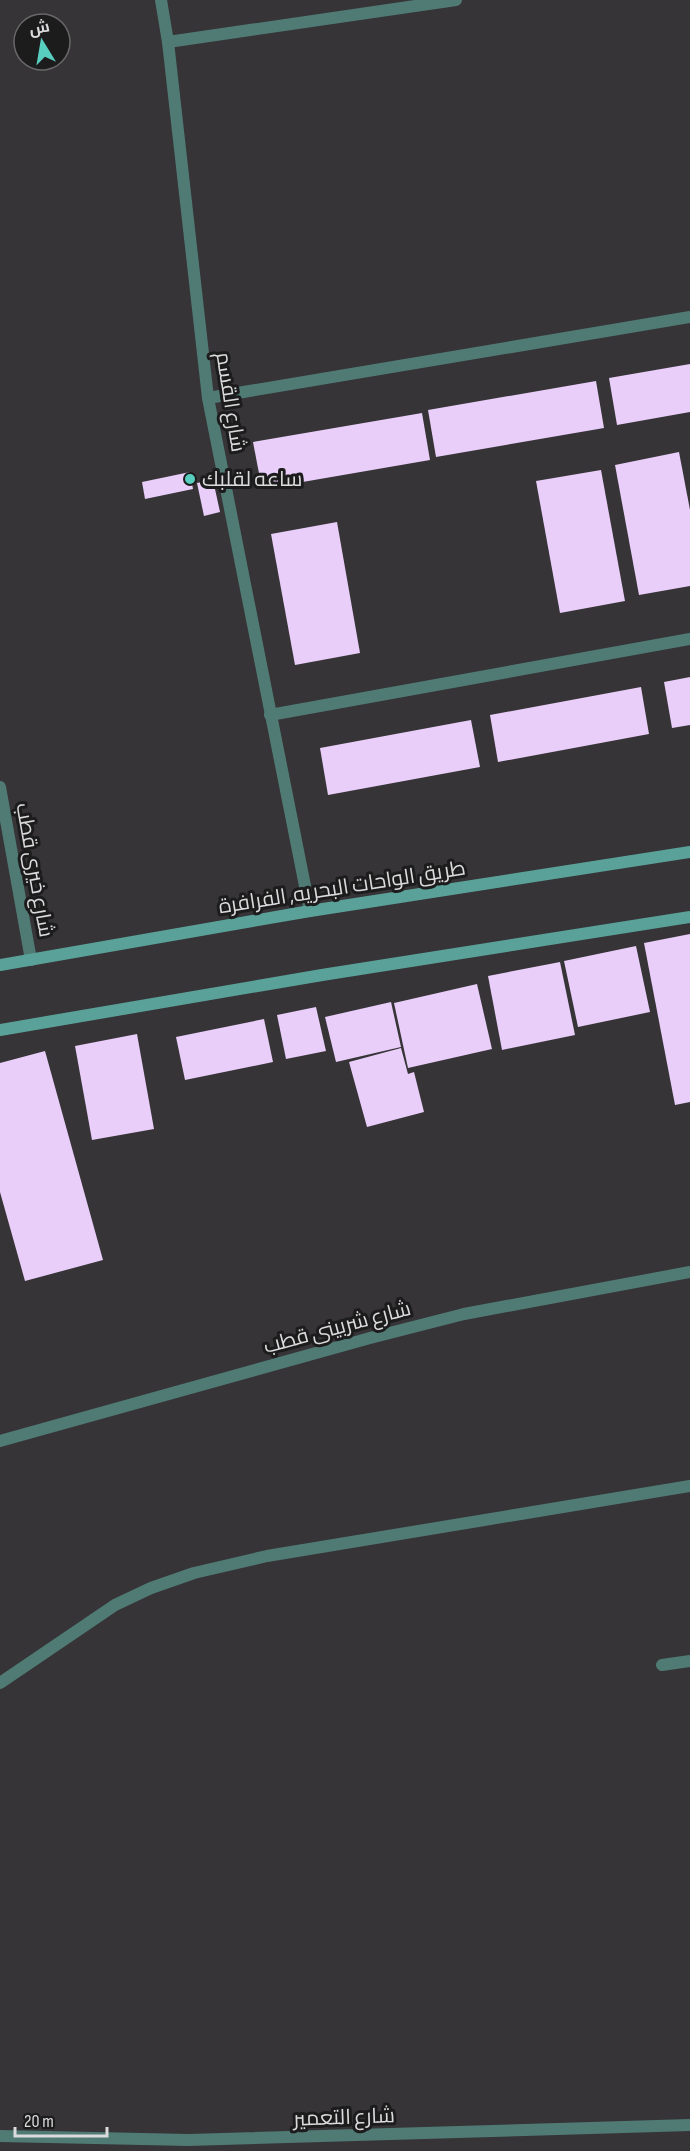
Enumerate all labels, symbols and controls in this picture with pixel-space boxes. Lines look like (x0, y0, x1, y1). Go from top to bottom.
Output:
north arrow (12, 12, 72, 72)
text: ش (28, 17, 51, 40)
street label: شارع القسم (209, 350, 251, 454)
place label: ساعه لقلبك (202, 467, 302, 492)
marker: ساعه لقلبك (183, 472, 197, 486)
street label: شارع خيرى قطب (9, 801, 59, 939)
street label: طريق الواحات البحريه, الفرافرة (217, 856, 467, 919)
street label: شارع شربينى قطب (261, 1296, 414, 1360)
scale bar (15, 2100, 106, 2138)
street label: شارع التعمير (292, 2103, 395, 2133)
text: 20 m (24, 2111, 54, 2132)

